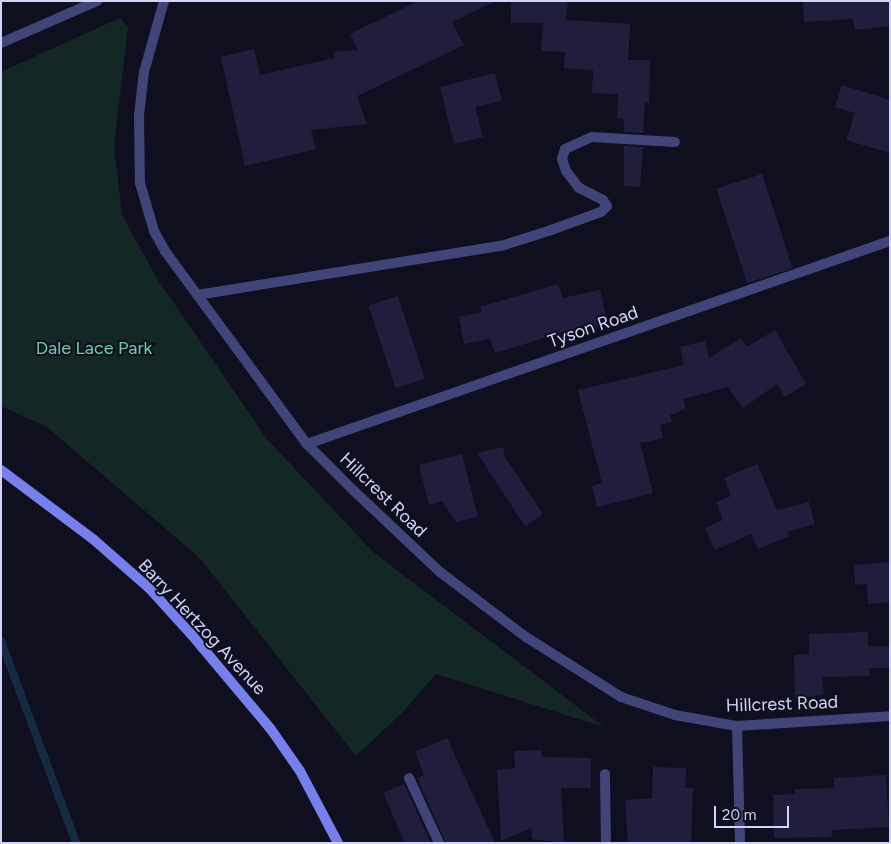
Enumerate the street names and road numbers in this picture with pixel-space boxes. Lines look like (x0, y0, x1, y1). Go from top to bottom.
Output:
street label: Tyson Road (545, 301, 641, 353)
street label: Hillcrest Road (335, 448, 431, 542)
street label: Barry Hertzog Avenue (134, 555, 270, 699)
street label: Hillcrest Road (725, 691, 839, 717)

